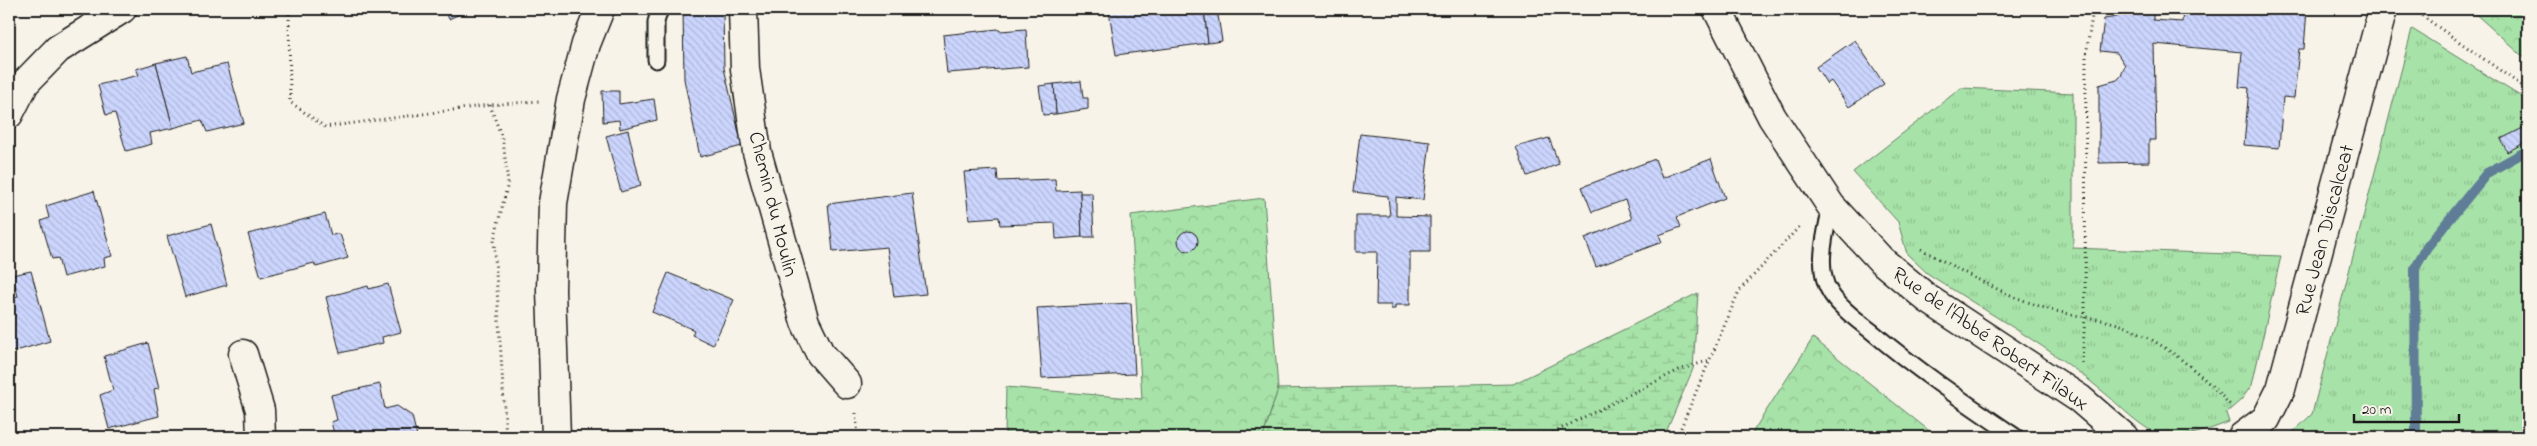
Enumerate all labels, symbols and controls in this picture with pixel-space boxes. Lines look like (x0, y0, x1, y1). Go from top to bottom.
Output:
street label: Chemin du Moulin (739, 129, 805, 280)
street label: Rue Jean Discalceat (2289, 142, 2363, 319)
street label: Rue de l'Abbé Robert Filaux (1885, 260, 2094, 419)
scale bar (2354, 391, 2460, 423)
text: 20 m (2362, 399, 2392, 421)

